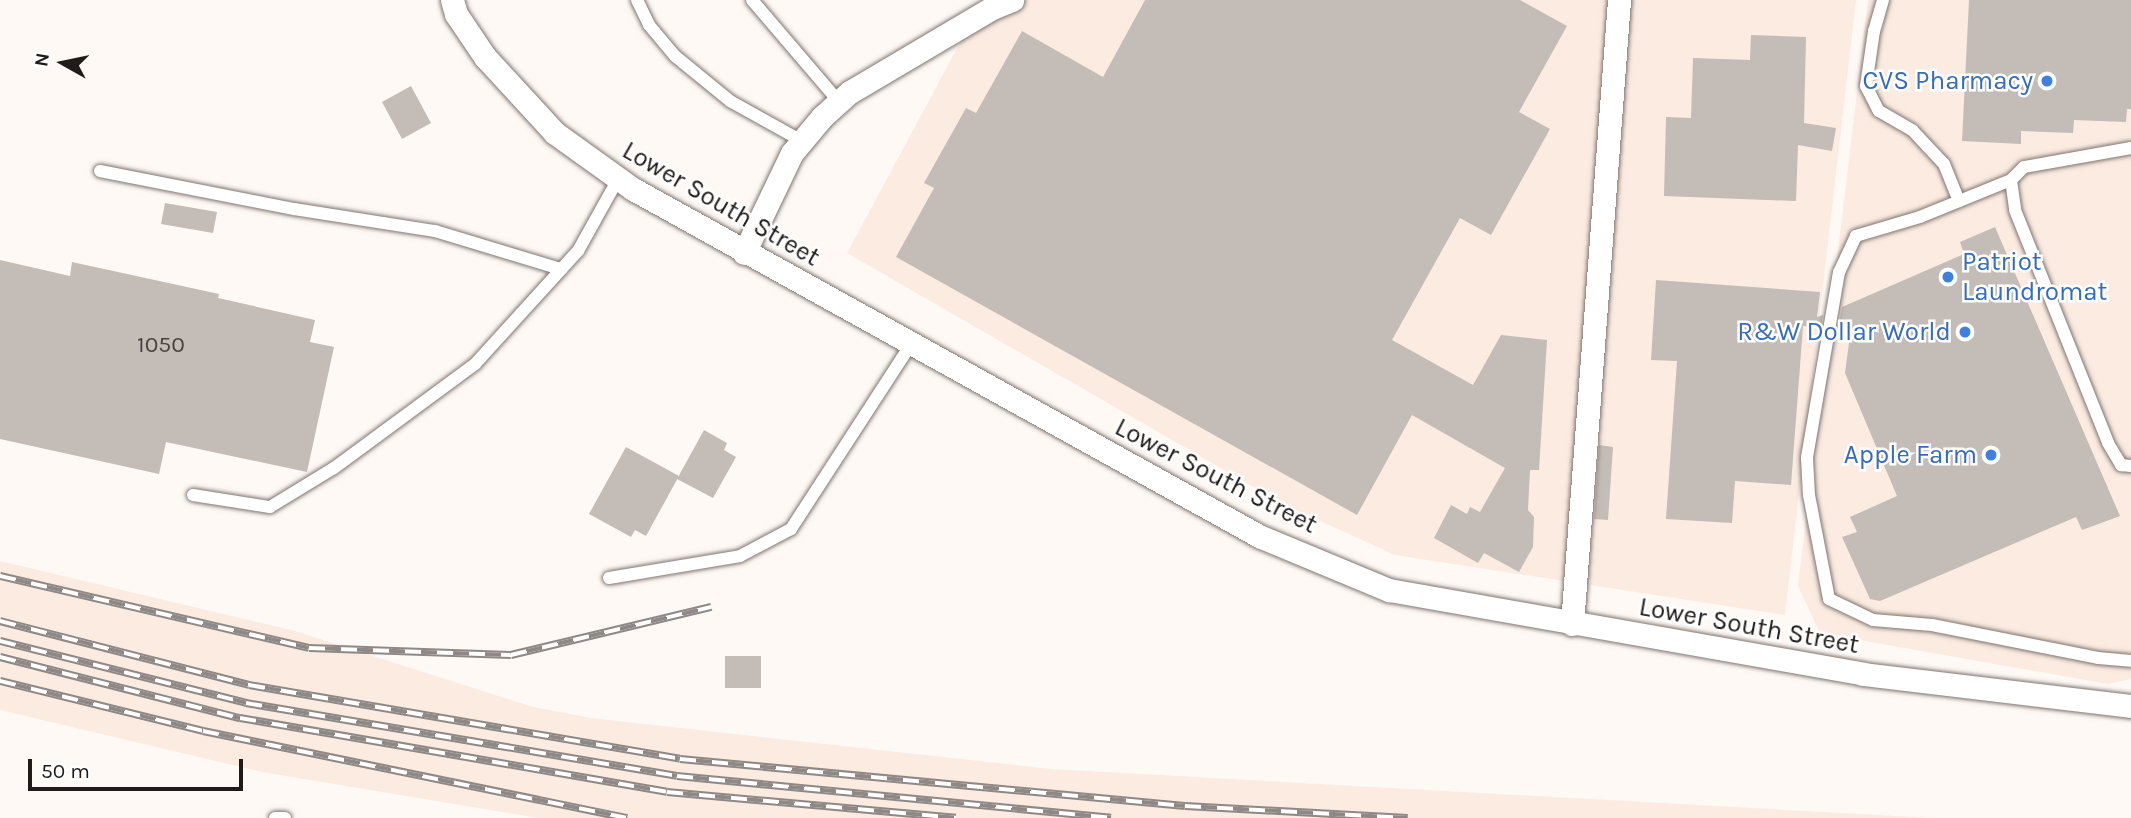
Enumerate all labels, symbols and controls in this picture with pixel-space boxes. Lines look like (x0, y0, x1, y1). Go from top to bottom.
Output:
north arrow (28, 28, 98, 98)
text: N (30, 51, 54, 68)
place label: CVS Pharmacy (1863, 65, 2033, 97)
marker: CVS Pharmacy (2039, 73, 2055, 89)
street label: Lower South Street (617, 135, 825, 273)
place label: Patriot Laundromat (1962, 246, 2107, 308)
marker: Patriot Laundromat (1940, 269, 1956, 285)
place label: R&W Dollar World (1737, 316, 1951, 348)
marker: R&W Dollar World (1957, 324, 1973, 340)
house number: 1050 (137, 331, 185, 359)
street label: Lower South Street (1110, 412, 1322, 540)
place label: Apple Farm (1844, 439, 1977, 471)
marker: Apple Farm (1983, 447, 1999, 463)
street label: Lower South Street (1637, 591, 1861, 661)
scale bar (32, 744, 247, 788)
text: 50 m (41, 759, 90, 783)

